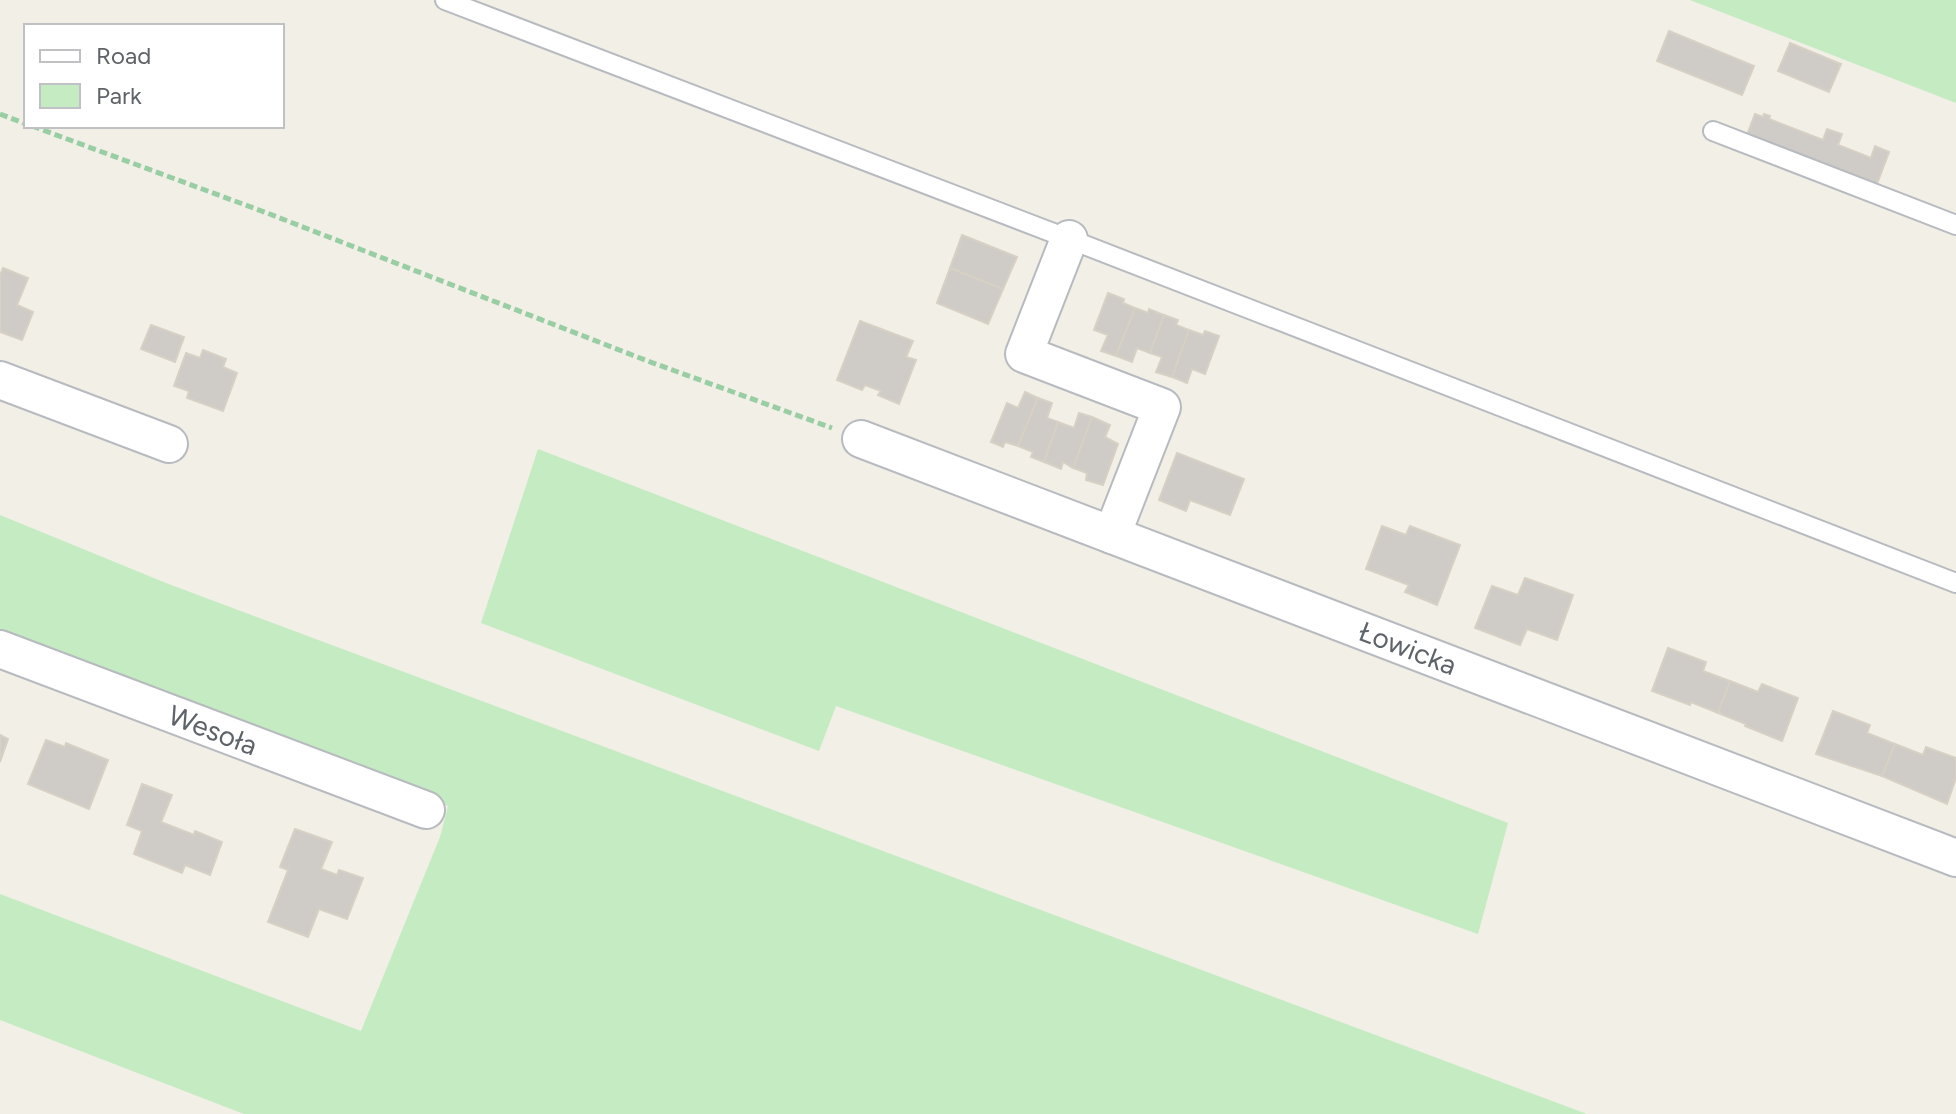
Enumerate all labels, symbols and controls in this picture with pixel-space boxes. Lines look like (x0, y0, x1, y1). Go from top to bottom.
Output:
legend (24, 24, 284, 128)
text: Road (96, 41, 151, 70)
text: Park (96, 81, 142, 110)
street label: Łowicka (1354, 614, 1462, 682)
street label: Wesoła (164, 698, 262, 762)

